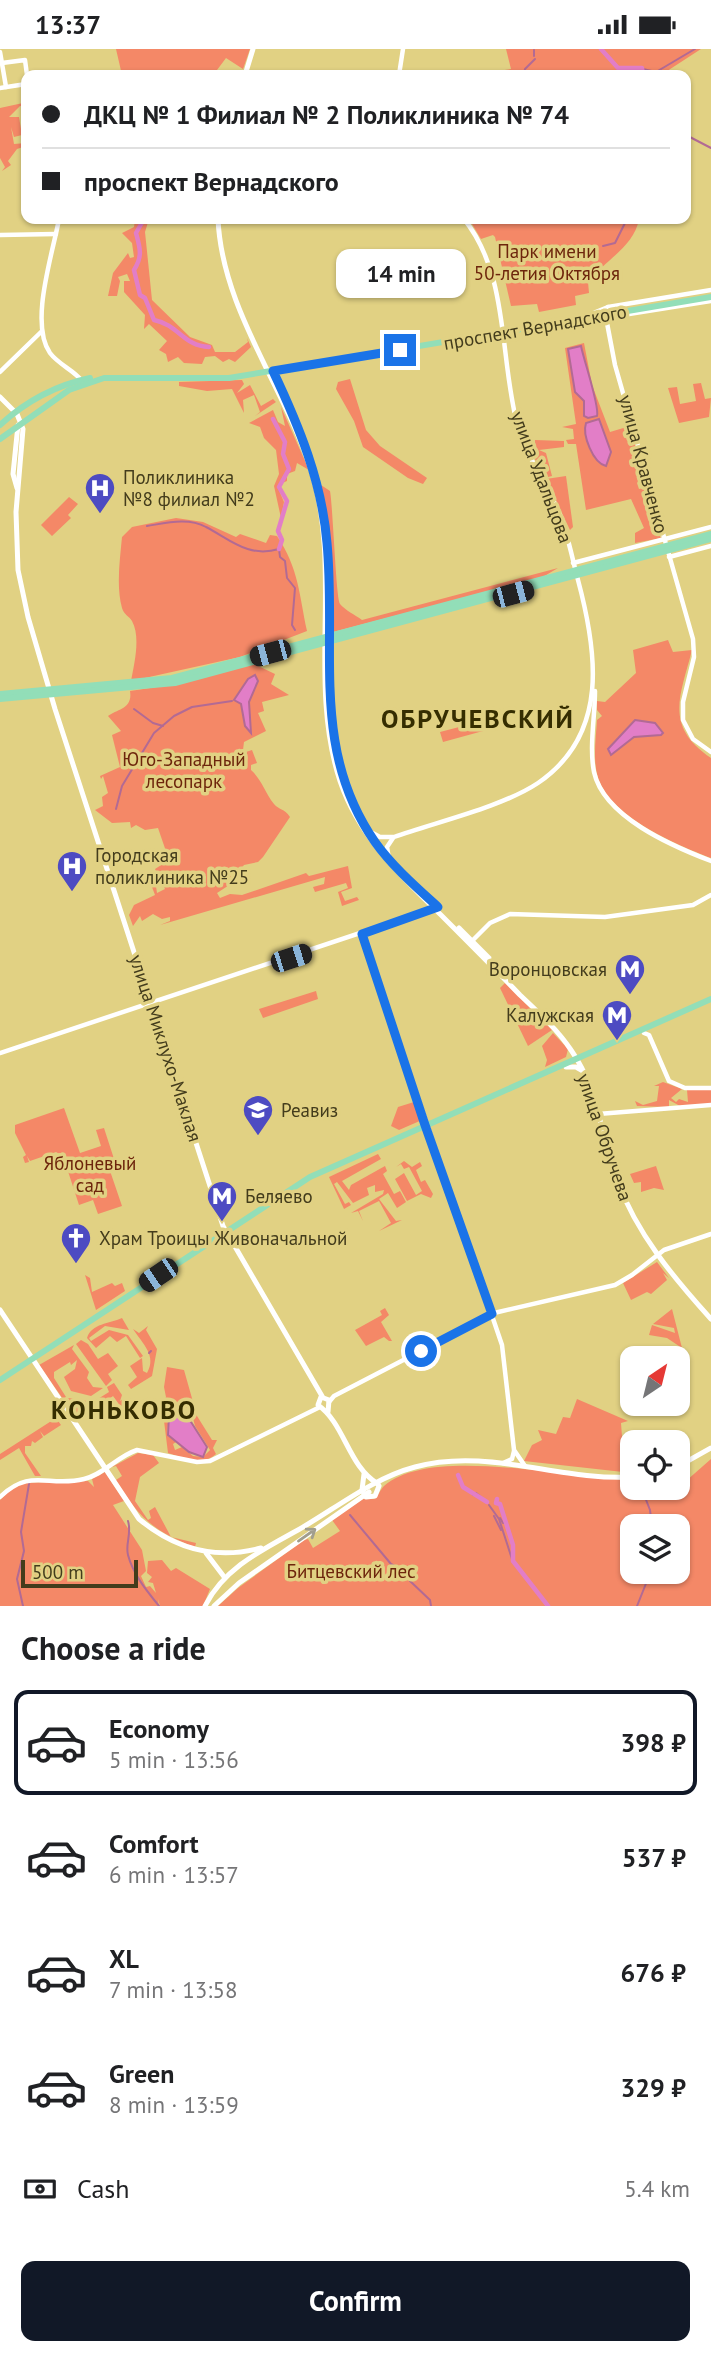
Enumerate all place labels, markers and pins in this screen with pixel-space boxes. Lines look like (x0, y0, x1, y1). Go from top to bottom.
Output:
place label: Поликлиника №8 филиал №2 (123, 465, 255, 511)
hospital icon: Поликлиника №8 филиал №2 (83, 471, 117, 515)
place label: Городская поликлиника №25 (95, 843, 249, 889)
hospital icon: Городская поликлиника №25 (55, 849, 89, 893)
metro station icon: Воронцовская (613, 952, 647, 996)
place label: Воронцовская (489, 957, 607, 981)
metro station icon: Калужская (600, 998, 634, 1042)
place label: Калужская (506, 1003, 594, 1027)
school or university icon: Реавиз (241, 1093, 275, 1137)
place label: Реавиз (281, 1098, 338, 1122)
metro station icon: Беляево (205, 1179, 239, 1223)
place label: Беляево (245, 1184, 313, 1208)
church icon: Храм Троицы Живоначальной (59, 1221, 93, 1265)
place label: Храм Троицы Живоначальной (99, 1226, 347, 1250)

